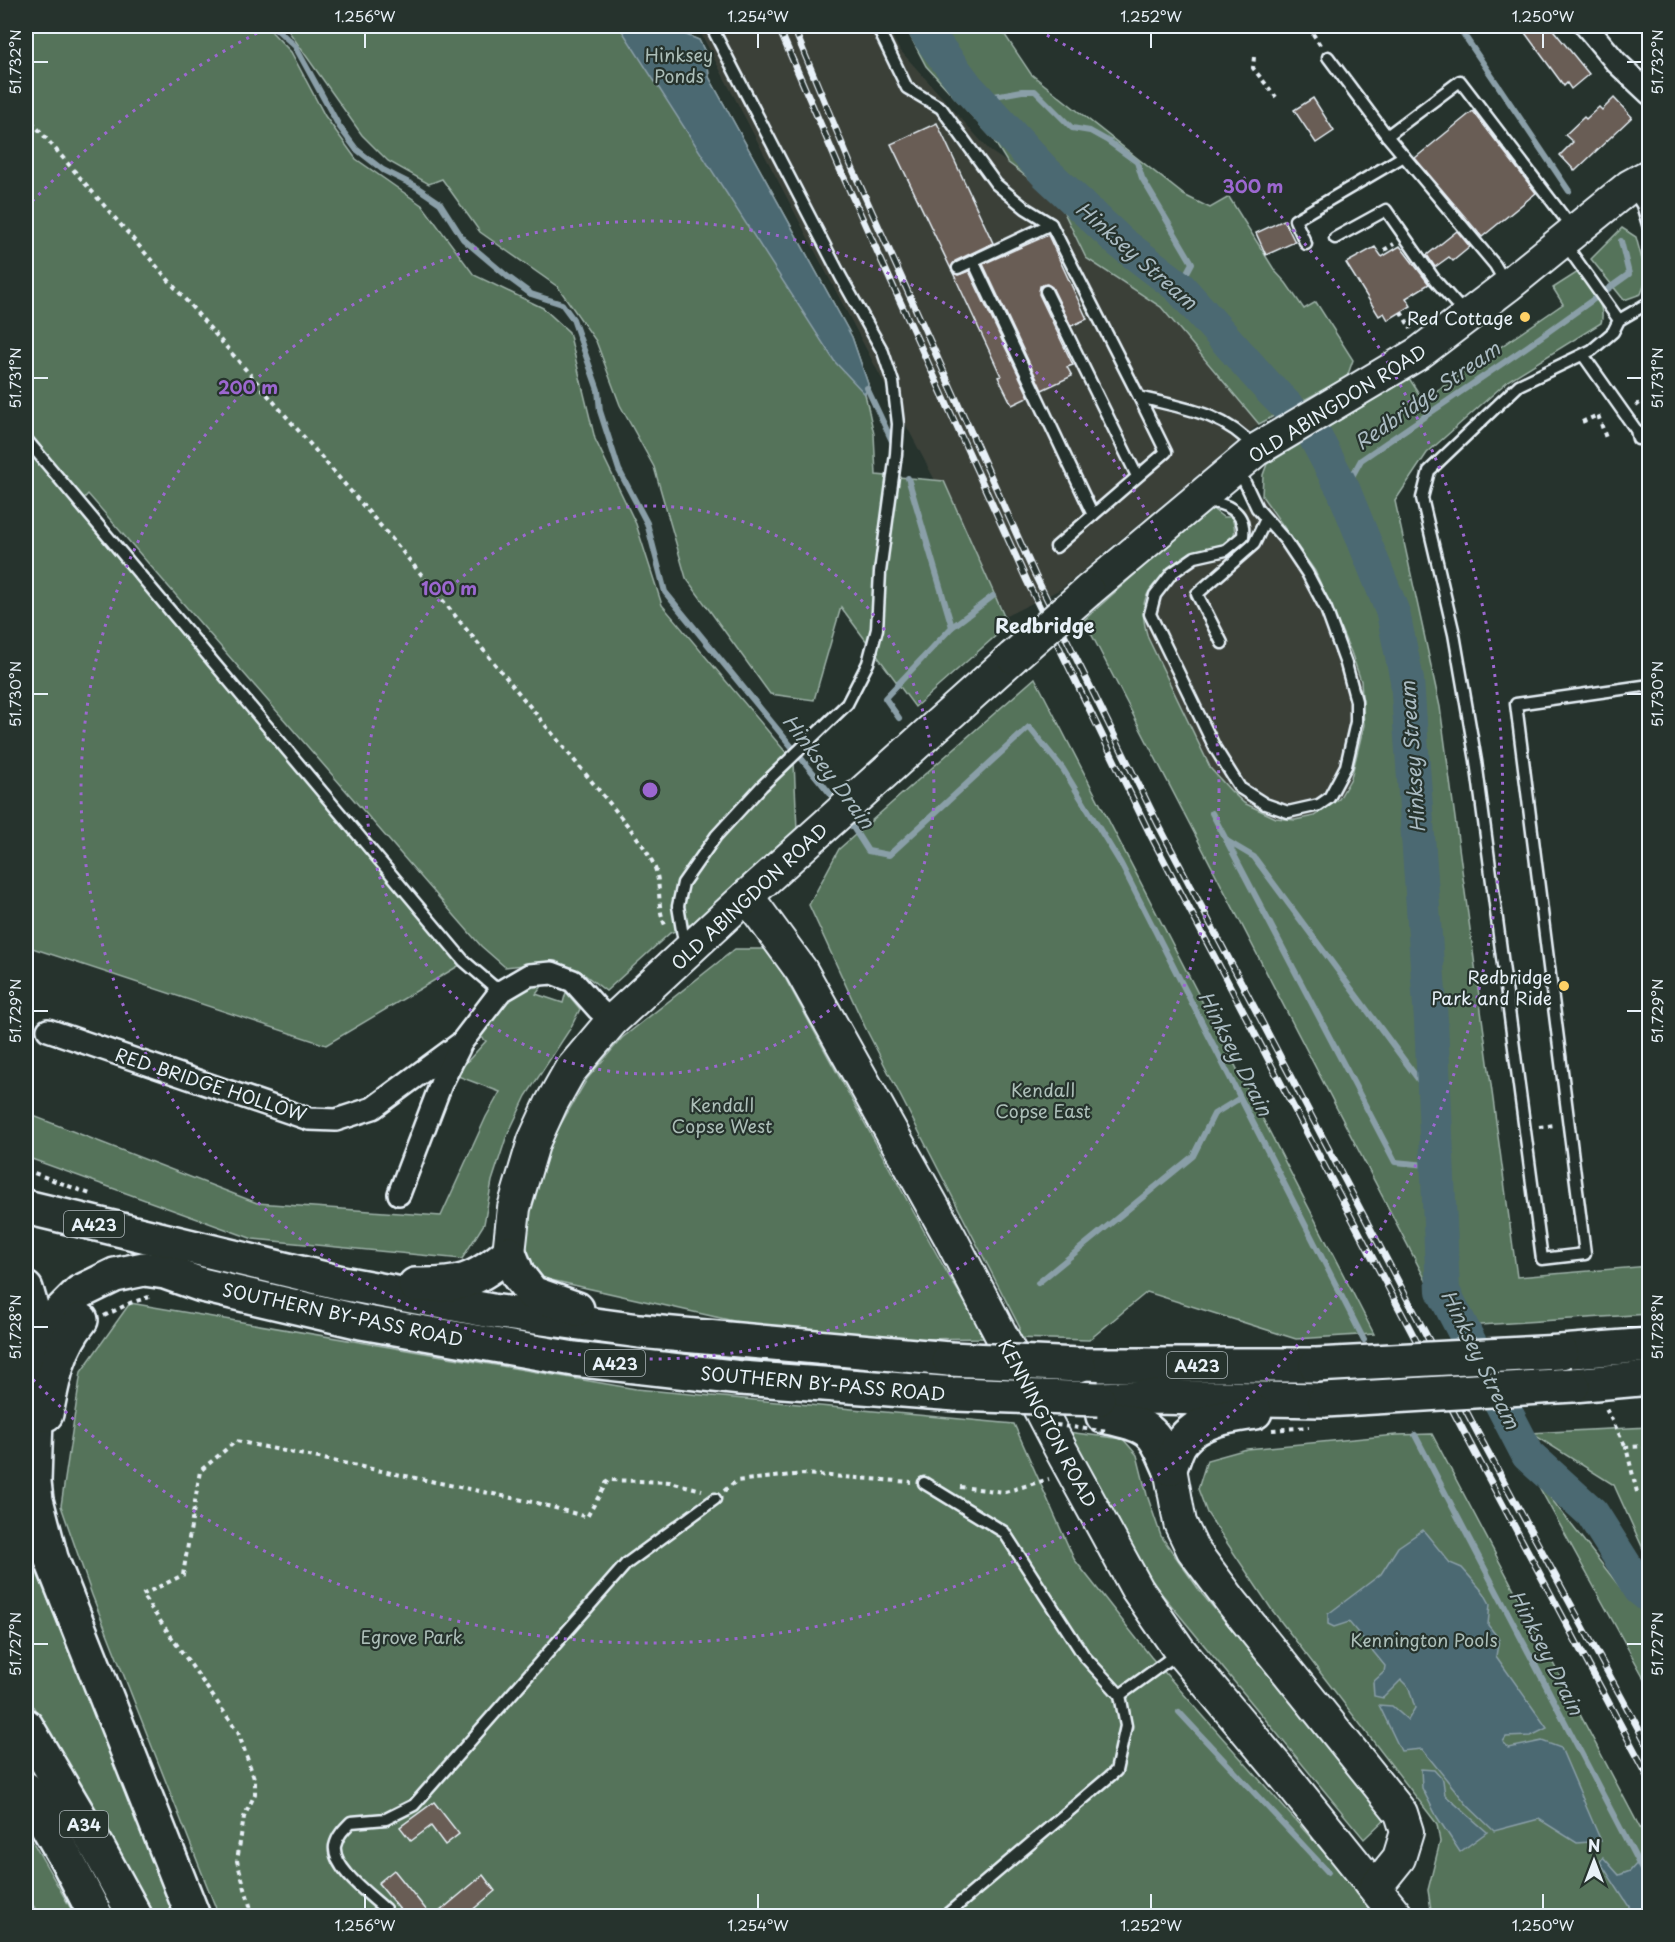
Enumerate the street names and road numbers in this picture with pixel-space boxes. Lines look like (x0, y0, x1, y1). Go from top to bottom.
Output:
street label: OLD ABINGDON ROAD (1243, 337, 1431, 469)
street label: OLD ABINGDON ROAD (665, 816, 833, 976)
street label: RED BRIDGE HOLLOW (112, 1040, 311, 1128)
road number: A423 (64, 1211, 124, 1237)
street label: SOUTHERN BY-PASS ROAD (220, 1275, 466, 1353)
street label: KENNINGTON ROAD (992, 1334, 1104, 1512)
road number: A423 (585, 1350, 645, 1376)
road number: A423 (1167, 1352, 1227, 1378)
street label: SOUTHERN BY-PASS ROAD (700, 1359, 946, 1407)
road number: A34 (60, 1811, 108, 1837)

